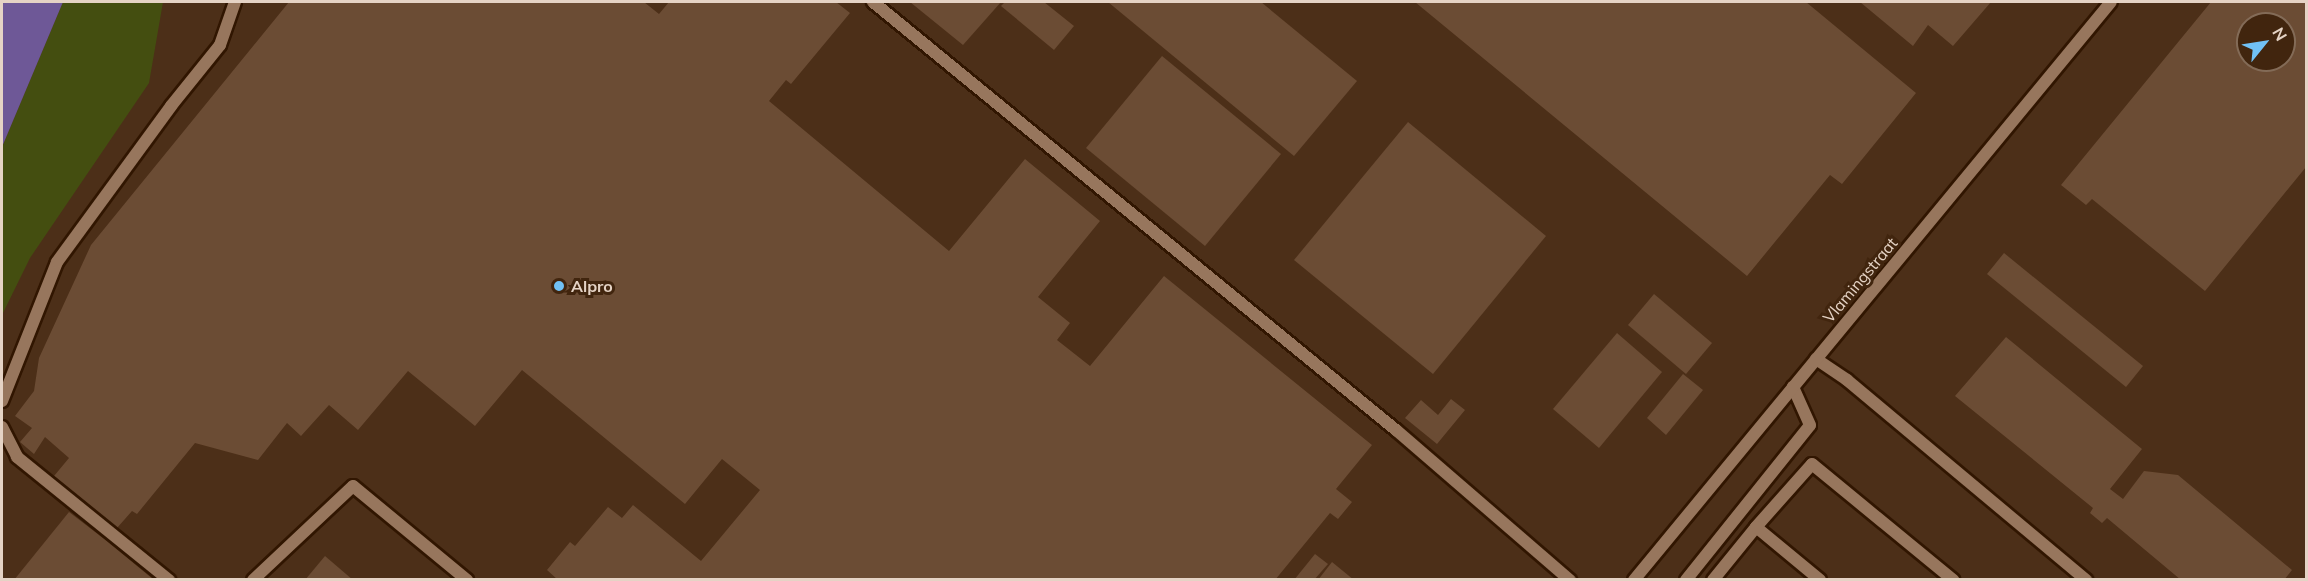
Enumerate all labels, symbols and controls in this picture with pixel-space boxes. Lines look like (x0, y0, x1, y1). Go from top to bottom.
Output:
north arrow (2236, 12, 2296, 72)
text: N (2268, 24, 2292, 44)
street label: Vlamingstraat (1819, 233, 1901, 327)
place label: Alpro (571, 276, 613, 296)
marker: Alpro (552, 279, 566, 293)

